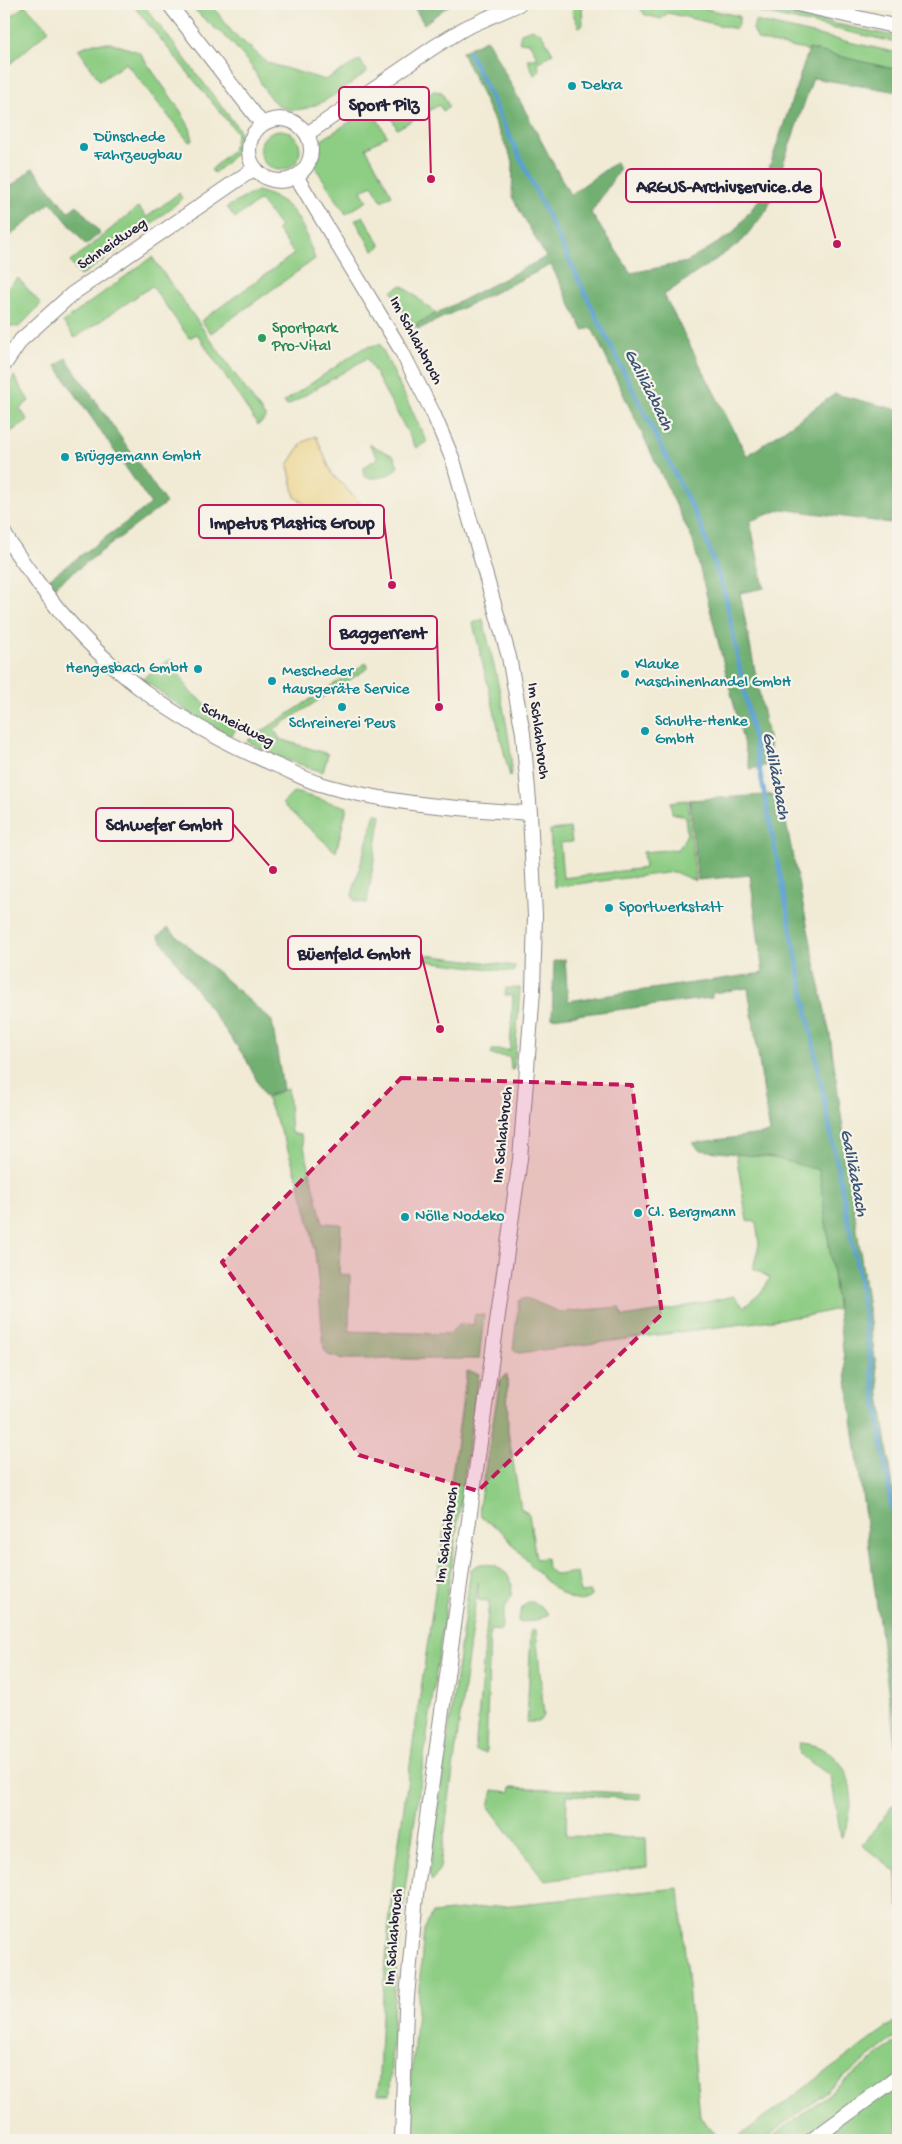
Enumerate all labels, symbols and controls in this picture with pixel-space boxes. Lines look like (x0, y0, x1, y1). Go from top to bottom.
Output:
place label: Dekra (581, 77, 623, 96)
marker: Dekra (566, 80, 578, 92)
callout: Sport Pilz (339, 87, 429, 120)
text: Sport Pilz (349, 96, 420, 117)
place label: Dünschede Fahrzeugbau (93, 129, 183, 166)
marker: Dünschede Fahrzeugbau (78, 141, 90, 153)
callout: ARGUS-Archivservice.de (626, 169, 821, 202)
text: ARGUS-Archivservice.de (635, 178, 812, 199)
street label: Schneidweg (75, 215, 151, 275)
street label: Im Schlahbruch (384, 294, 446, 389)
place label: Sportpark Pro-Vital (271, 320, 339, 357)
marker: Sportpark Pro-Vital (256, 332, 268, 344)
water label: Galiläabach (619, 346, 678, 434)
place label: Brüggemann GmbH (74, 448, 202, 467)
marker: Brüggemann GmbH (59, 451, 71, 463)
callout: Impetus Plastics Group (199, 505, 384, 538)
text: Impetus Plastics Group (209, 514, 375, 535)
callout: Baggerrent (330, 616, 437, 649)
text: Baggerrent (339, 624, 428, 645)
place label: Klauke Maschinenhandel GmbH (635, 656, 792, 693)
place label: Hengesbach GmbH (66, 660, 189, 679)
marker: Hengesbach GmbH (192, 663, 204, 675)
place label: Mescheder Hausgeräte Service (282, 663, 410, 700)
marker: Klauke Maschinenhandel GmbH (619, 668, 631, 680)
marker: Mescheder Hausgeräte Service (266, 675, 278, 687)
street label: Im Schlahbruch (522, 682, 552, 781)
street label: Schneidweg (197, 699, 277, 753)
marker: Schreinerei Peus (336, 701, 348, 713)
place label: Schulte-Henke GmbH (655, 713, 748, 750)
place label: Schreinerei Peus (289, 715, 396, 734)
marker: Schulte-Henke GmbH (639, 725, 651, 737)
water label: Galiläabach (756, 731, 794, 822)
callout: Schwefer GmbH (96, 808, 233, 841)
text: Schwefer GmbH (106, 816, 223, 837)
place label: Sportwerkstatt (619, 899, 724, 918)
marker: Sportwerkstatt (603, 902, 615, 914)
callout: Büenfeld GmbH (288, 936, 421, 969)
text: Büenfeld GmbH (297, 945, 411, 966)
street label: Im Schlahbruch (489, 1085, 519, 1184)
water label: Galiläabach (834, 1128, 872, 1219)
place label: Cl. Bergmann (648, 1204, 736, 1223)
marker: Cl. Bergmann (632, 1207, 644, 1219)
place label: Nölle Nodeko (415, 1208, 505, 1227)
marker: Nölle Nodeko (399, 1211, 411, 1223)
street label: Im Schlahbruch (432, 1485, 464, 1584)
street label: Im Schlahbruch (381, 1887, 409, 1986)

